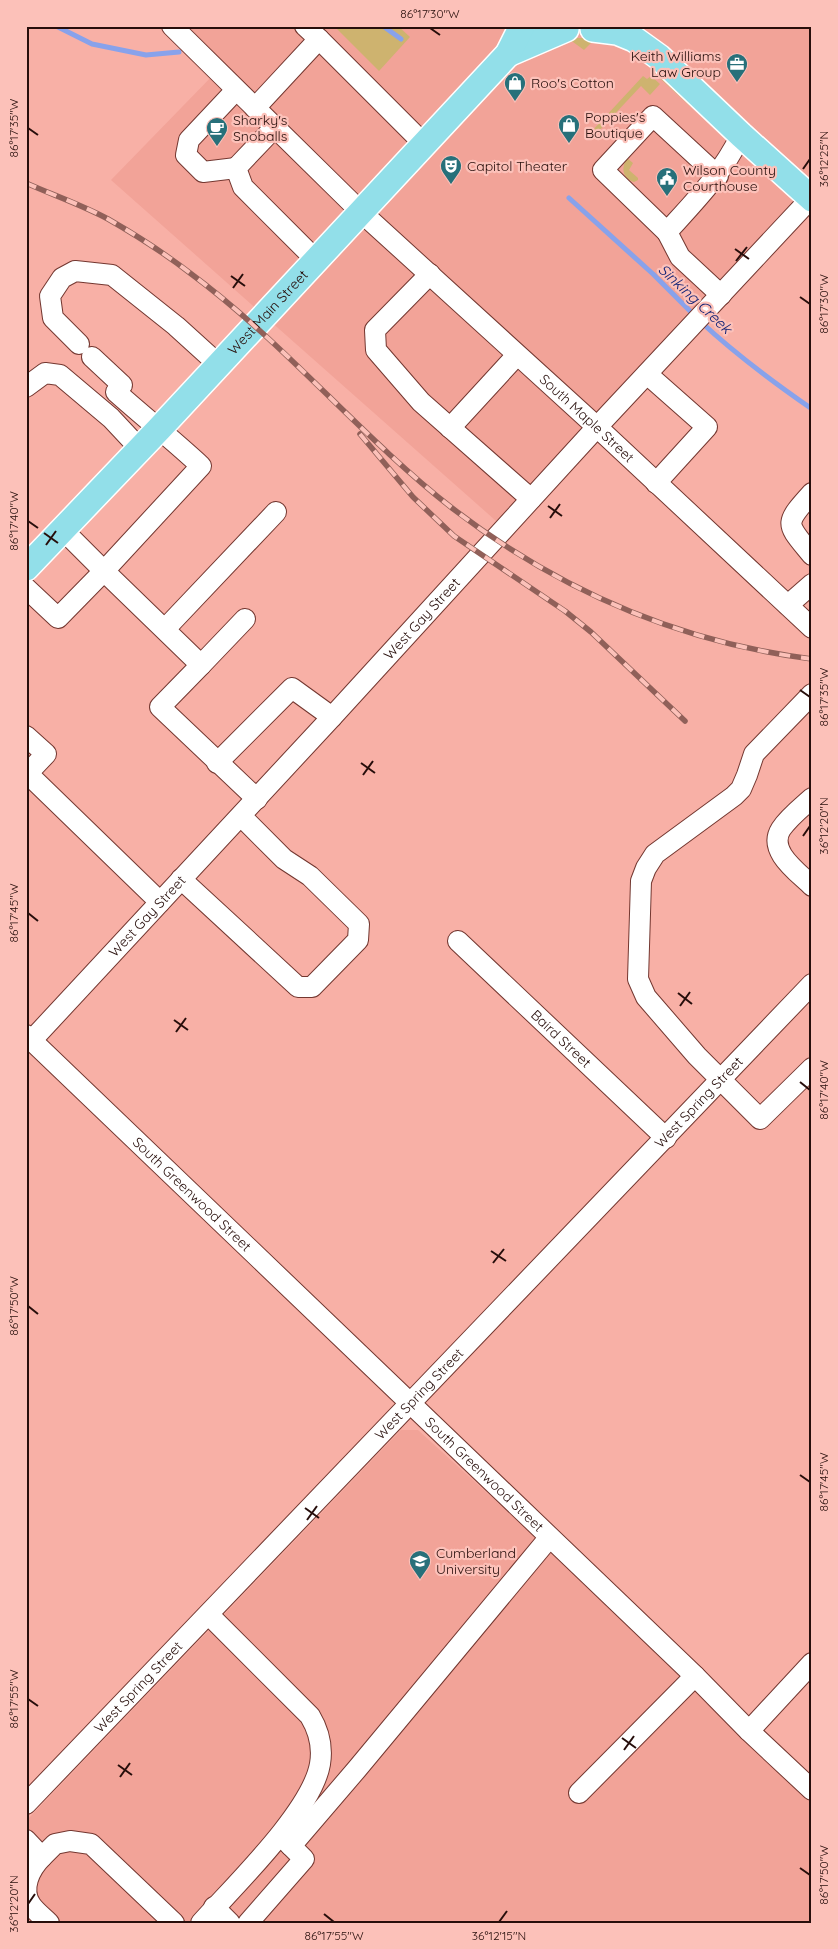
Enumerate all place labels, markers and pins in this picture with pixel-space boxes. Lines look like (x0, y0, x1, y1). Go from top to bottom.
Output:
place label: Keith Williams Law Group (631, 47, 721, 81)
office icon: Keith Williams Law Group (725, 52, 749, 83)
shop icon: Roo's Cotton (503, 71, 527, 102)
place label: Roo's Cotton (531, 74, 614, 92)
place label: Poppies's Boutique (585, 108, 645, 142)
place label: Sharky's Snoballs (233, 111, 287, 145)
shop icon: Poppies's Boutique (557, 113, 581, 144)
cafe icon: Sharky's Snoballs (205, 116, 229, 147)
theatre icon: Capitol Theater (439, 154, 463, 185)
place label: Capitol Theater (467, 157, 568, 175)
place label: Wilson County Courthouse (683, 161, 776, 195)
public building icon: Wilson County Courthouse (655, 166, 679, 197)
place label: Cumberland University (436, 1544, 516, 1578)
school or university icon: Cumberland University (408, 1549, 432, 1580)

